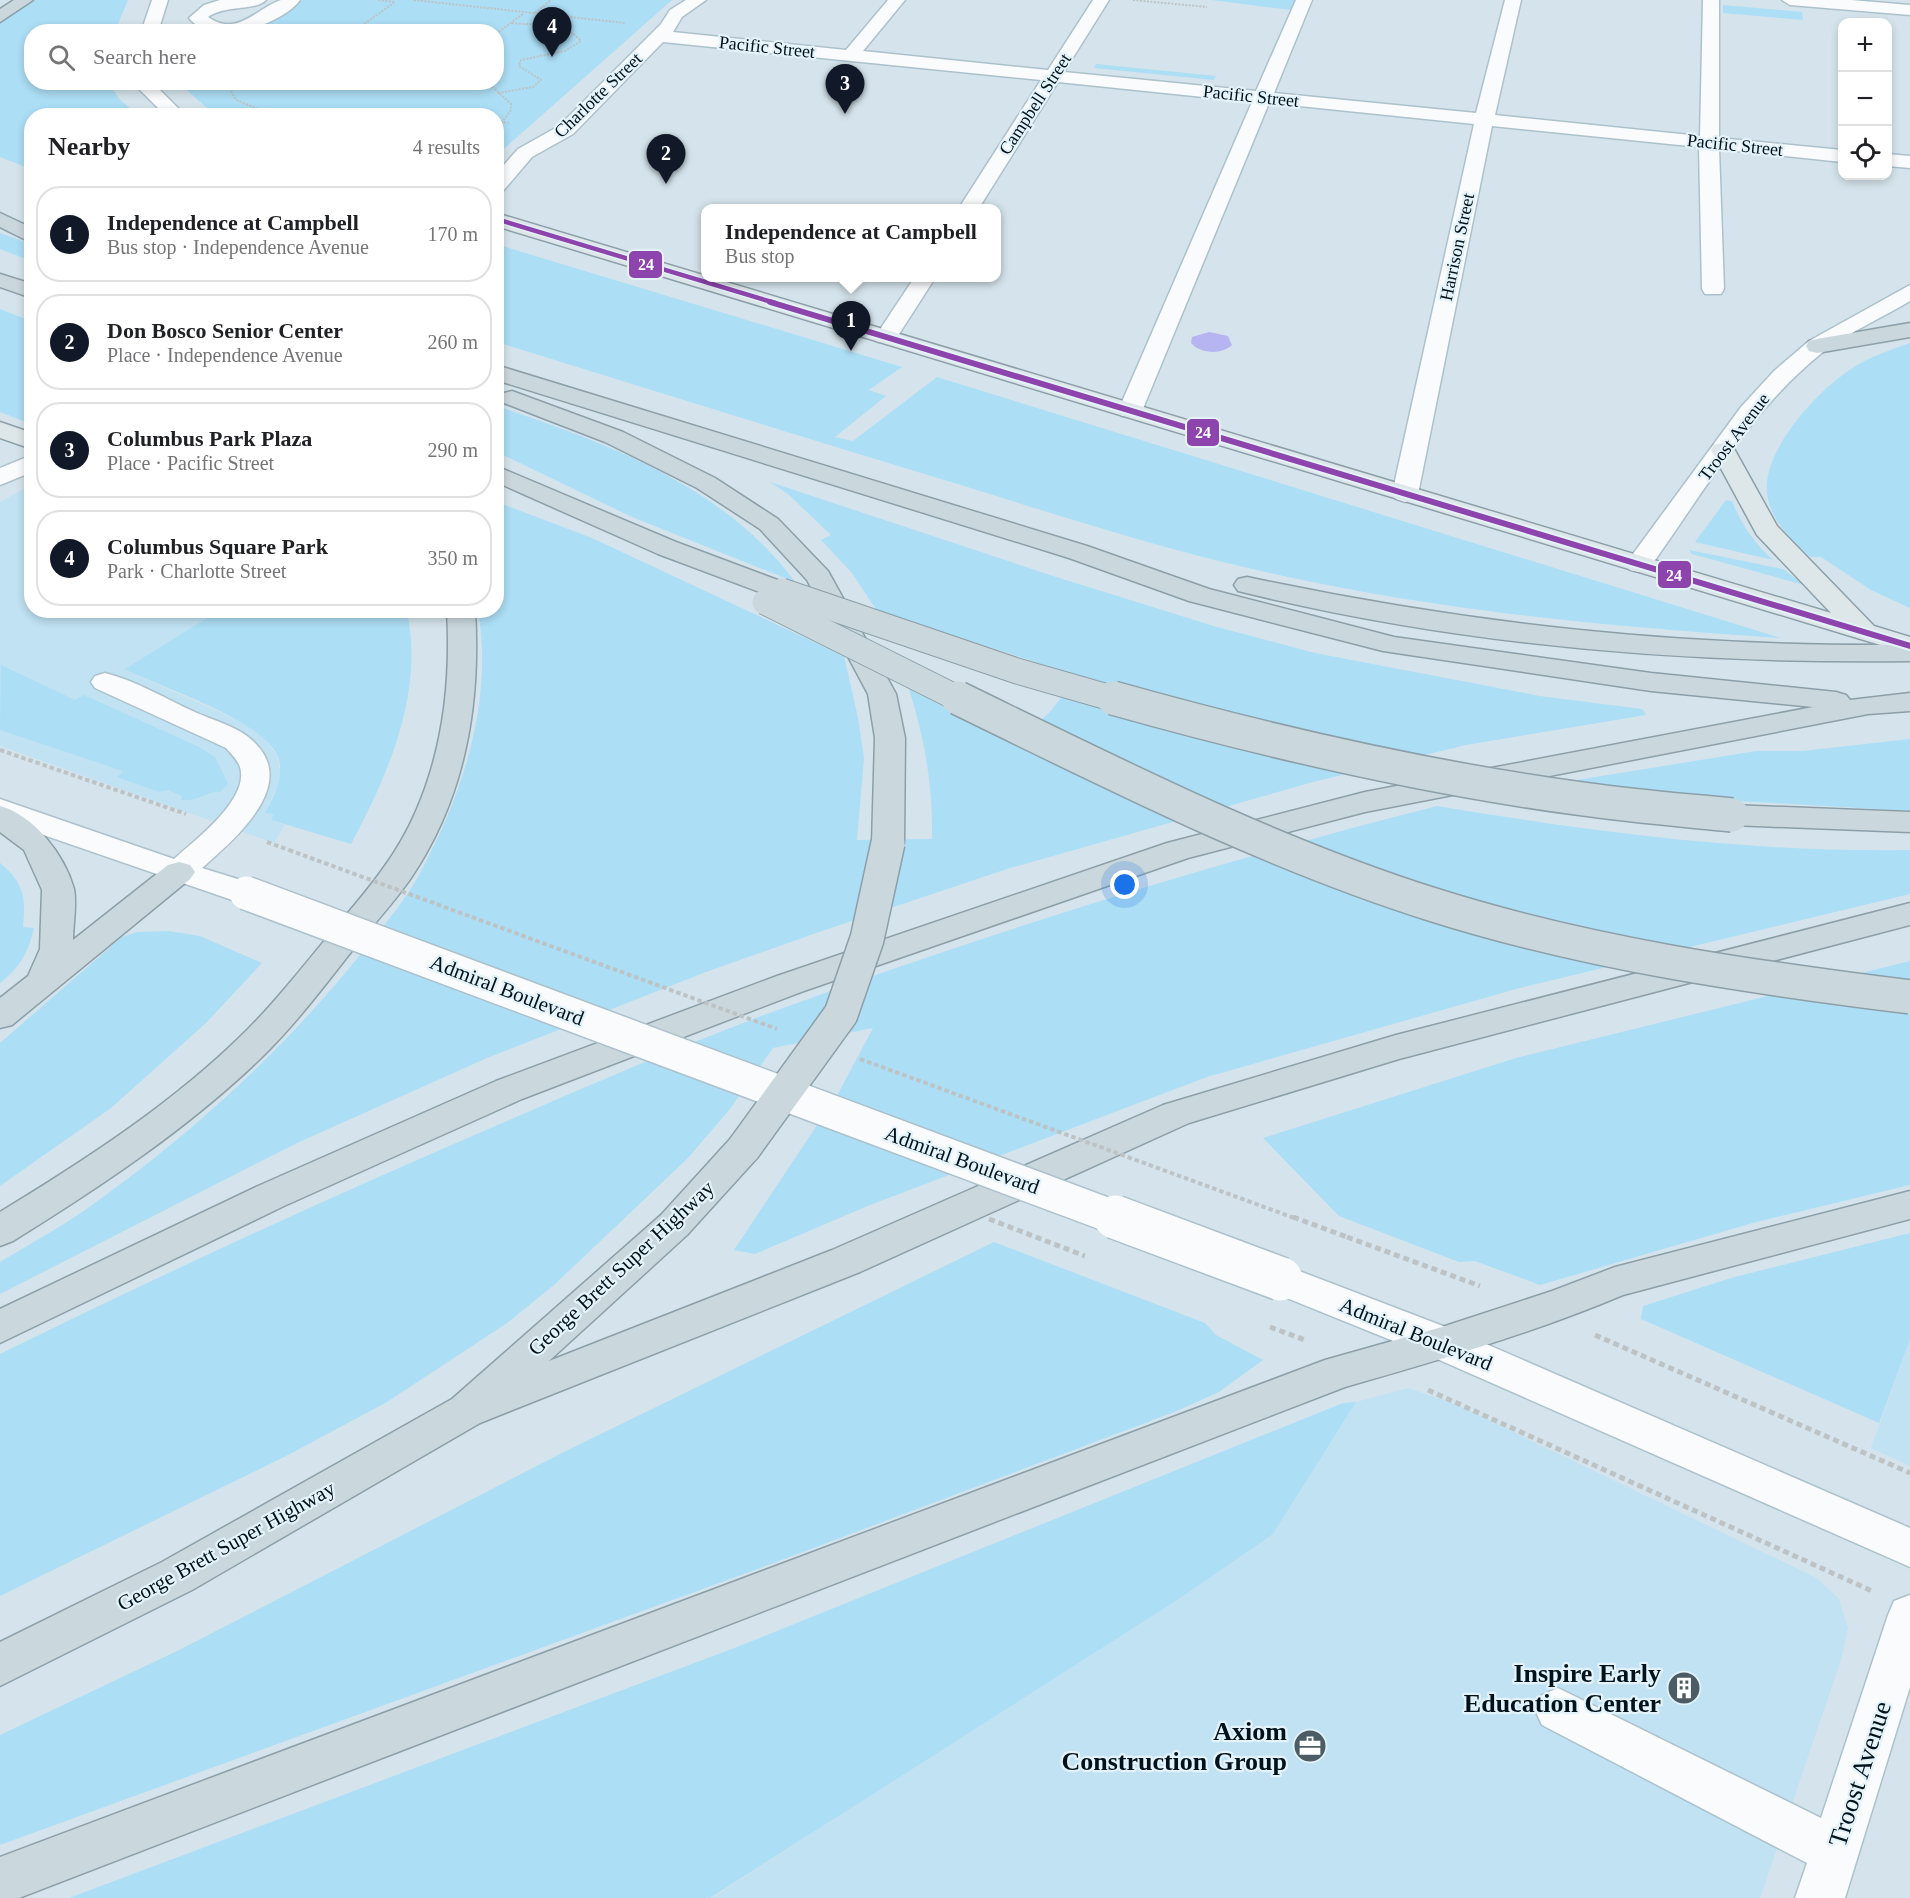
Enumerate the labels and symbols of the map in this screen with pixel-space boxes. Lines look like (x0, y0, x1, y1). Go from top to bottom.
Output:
pin: 4 (532, 8, 572, 57)
street label: Pacific Street (718, 32, 816, 62)
street label: Charlotte Street (550, 48, 646, 142)
street label: Campbell Street (995, 50, 1075, 158)
pin: 3 (826, 64, 864, 114)
street label: Pacific Street (1202, 81, 1300, 111)
street label: Pacific Street (1686, 130, 1784, 160)
pin: 2 (646, 134, 686, 184)
street label: Harrison Street (1436, 191, 1478, 303)
line badge: 24 (628, 250, 663, 279)
text: 24 (638, 256, 654, 273)
pin: 1 (832, 302, 870, 351)
street label: Troost Avenue (1695, 389, 1773, 485)
line badge: 24 (1186, 418, 1220, 447)
text: 24 (1195, 424, 1211, 441)
line badge: 24 (1657, 560, 1692, 589)
text: 24 (1666, 567, 1682, 584)
your location (1110, 870, 1139, 899)
street label: Admiral Boulevard (427, 950, 588, 1031)
street label: Admiral Boulevard (881, 1121, 1043, 1199)
street label: George Brett Super Highway (523, 1175, 719, 1360)
street label: Admiral Boulevard (1336, 1292, 1496, 1376)
street label: George Brett Super Highway (113, 1476, 339, 1616)
place label: Inspire Early Education Center (1464, 1659, 1661, 1718)
building icon: Inspire Early Education Center (1666, 1670, 1702, 1706)
street label: Troost Avenue (1823, 1698, 1897, 1850)
place label: Axiom Construction Group (1061, 1717, 1287, 1776)
office icon: Axiom Construction Group (1292, 1728, 1328, 1764)

